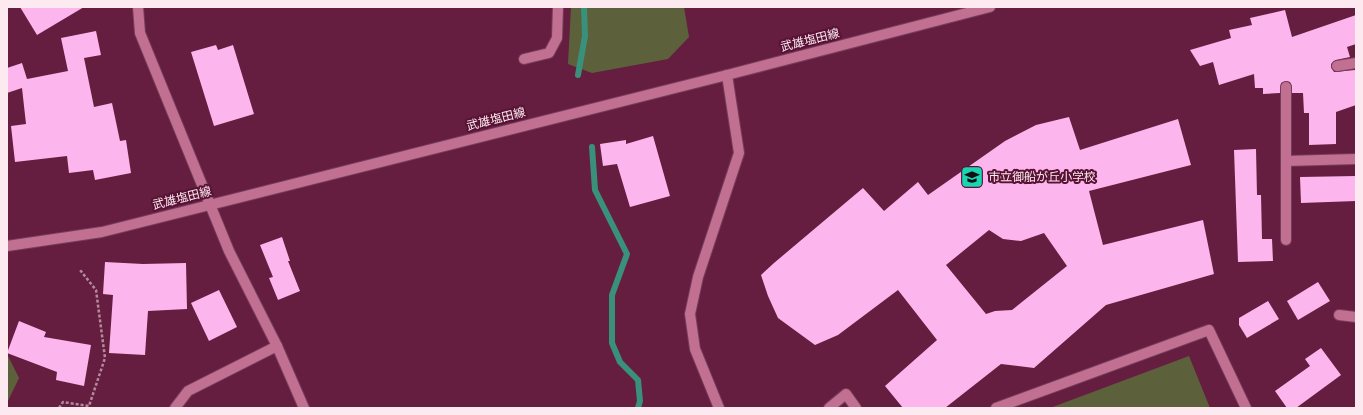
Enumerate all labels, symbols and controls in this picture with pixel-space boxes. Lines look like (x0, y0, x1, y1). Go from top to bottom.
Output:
street label: 武雄塩田線 (779, 26, 841, 53)
street label: 武雄塩田線 (465, 105, 527, 132)
school or university icon: 市立御船が丘小学校 (959, 164, 985, 190)
place label: 市立御船が丘小学校 (988, 170, 1096, 183)
street label: 武雄塩田線 (151, 184, 213, 211)

